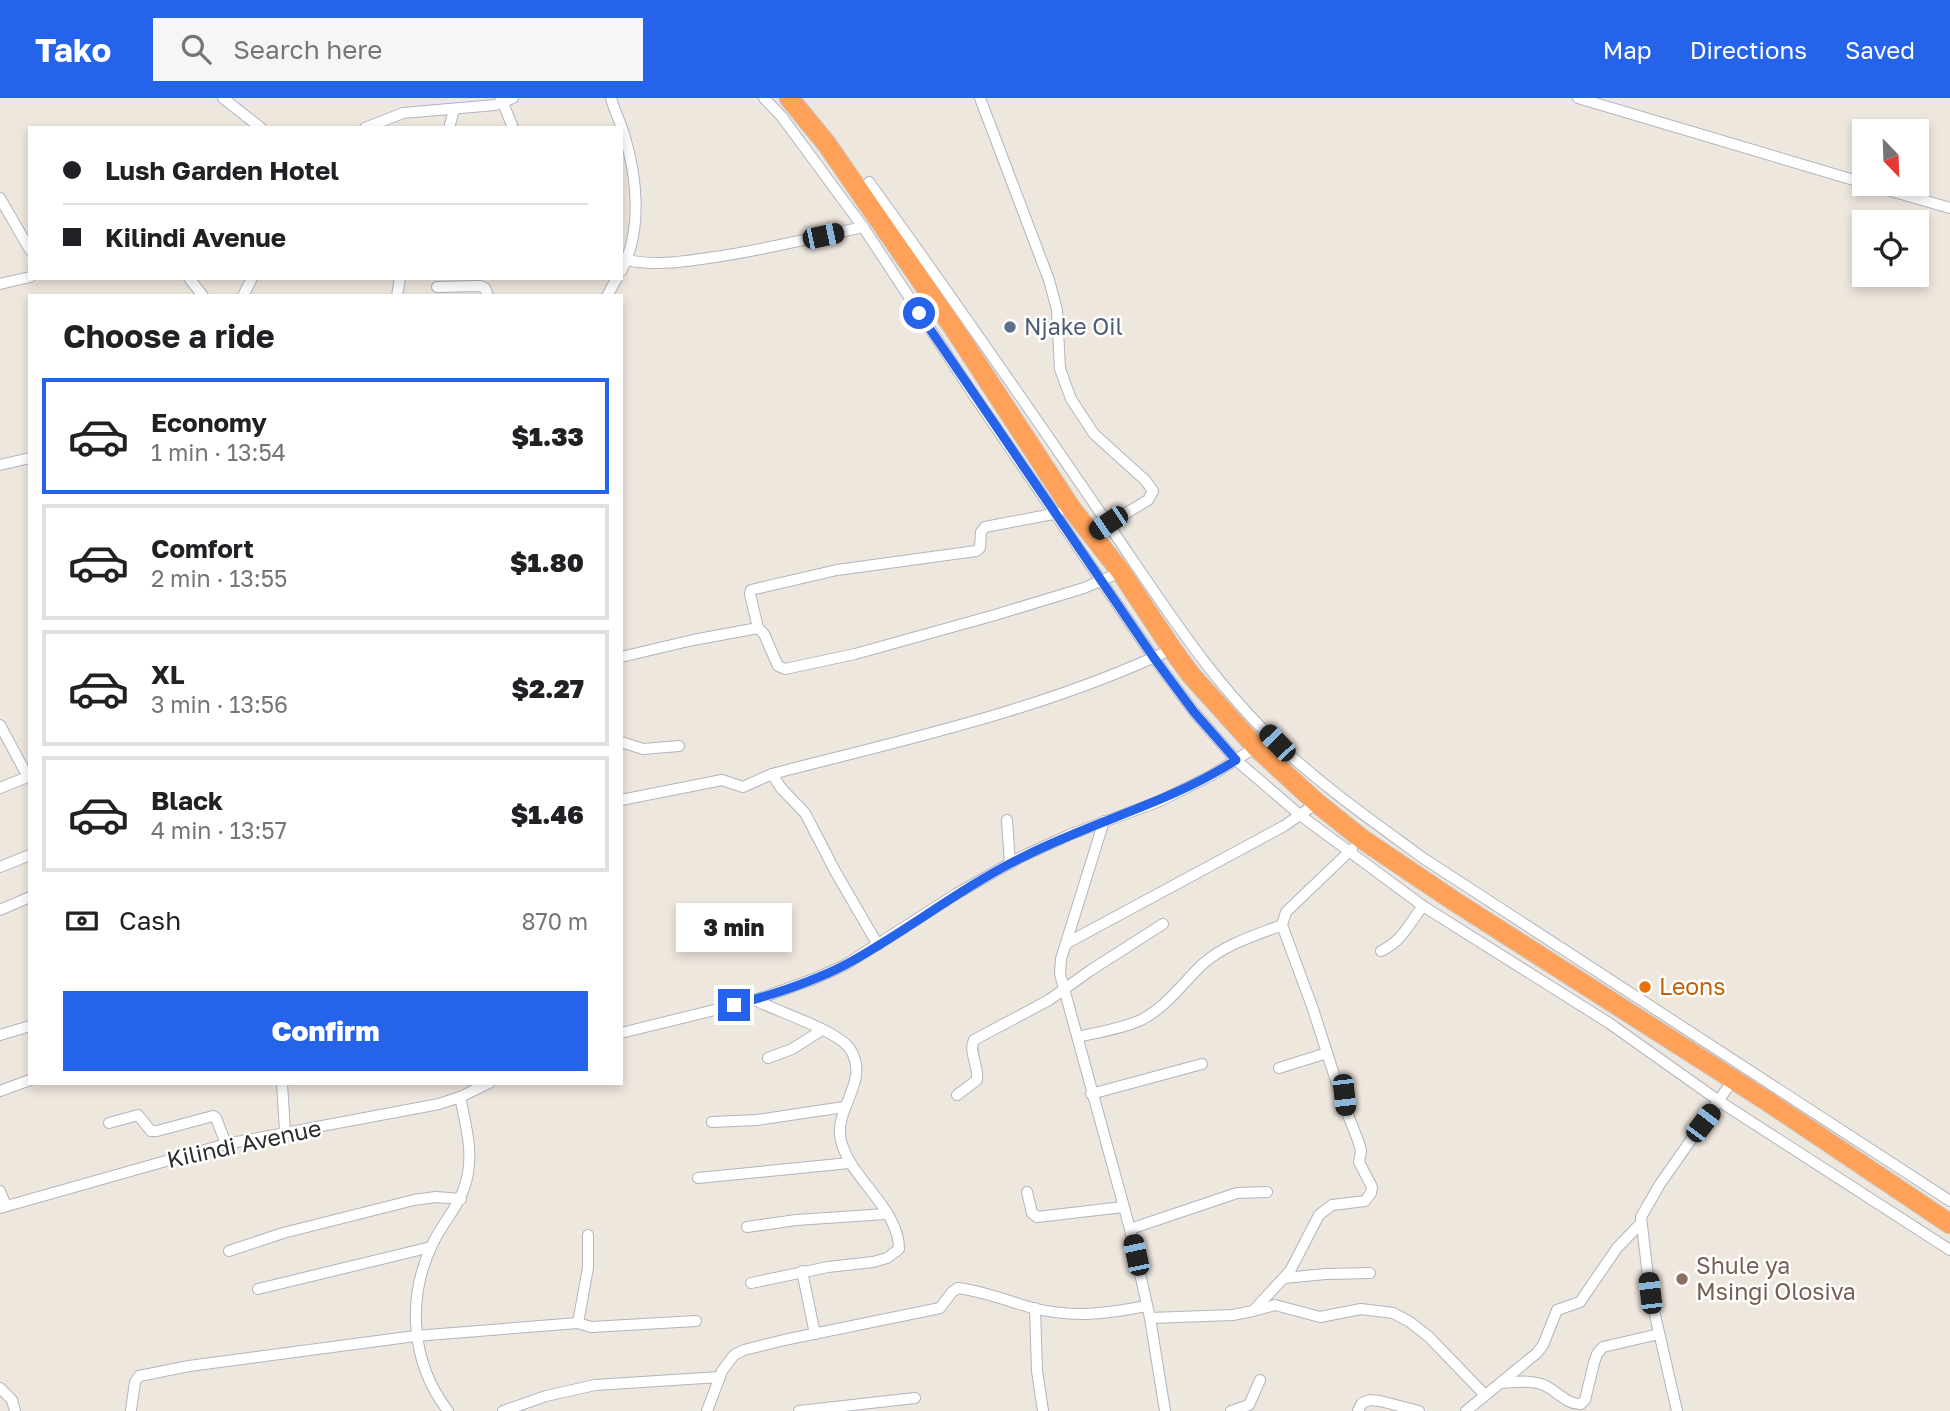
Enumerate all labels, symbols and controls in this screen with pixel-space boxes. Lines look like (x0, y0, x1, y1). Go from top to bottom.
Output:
search box (153, 18, 643, 81)
text: Tako (35, 30, 111, 69)
icon: search (177, 30, 215, 68)
text: Search here (233, 34, 382, 65)
text: Map (1603, 35, 1652, 64)
text: Directions (1690, 35, 1807, 64)
text: Saved (1845, 35, 1915, 64)
north arrow (1852, 119, 1928, 196)
map controls (1852, 119, 1929, 287)
text: Lush Garden Hotel (105, 155, 339, 186)
button: locate (1852, 210, 1929, 287)
car (801, 221, 846, 251)
text: Kilindi Avenue (105, 222, 286, 253)
route start (903, 297, 935, 329)
place label: Njake Oil (1024, 312, 1123, 340)
text: Choose a ride (63, 317, 275, 355)
marker: Njake Oil (1002, 319, 1018, 335)
icon: car (67, 405, 130, 468)
text: Economy (151, 407, 267, 438)
text: $1.33 (512, 421, 584, 452)
text: 1 min · 13:54 (151, 438, 286, 466)
car (1085, 503, 1132, 543)
icon: car (67, 531, 130, 594)
text: Comfort (151, 533, 254, 564)
text: $1.80 (510, 547, 584, 578)
text: 2 min · 13:55 (151, 564, 287, 592)
icon: car (67, 657, 130, 720)
text: XL (151, 659, 185, 690)
text: $2.27 (512, 673, 584, 704)
text: 3 min · 13:56 (151, 690, 288, 718)
car (1255, 721, 1300, 765)
icon: car (67, 783, 130, 846)
text: Black (151, 785, 223, 816)
text: $1.46 (511, 799, 584, 830)
text: 4 min · 13:57 (151, 816, 287, 844)
icon: cash (63, 902, 101, 940)
callout: 3 min (676, 904, 792, 953)
text: Cash (119, 905, 181, 936)
text: 870 m (521, 907, 588, 935)
text: 3 min (704, 913, 764, 941)
place label: Leons (1659, 972, 1725, 1000)
marker: Leons (1637, 979, 1653, 995)
route end (718, 989, 750, 1021)
button: Confirm (63, 991, 588, 1071)
car (1332, 1073, 1357, 1117)
car (1682, 1100, 1725, 1146)
street label: Kilindi Avenue (164, 1113, 323, 1173)
car (1122, 1232, 1151, 1278)
place label: Shule ya Msingi Olosiva (1696, 1251, 1856, 1305)
car (1638, 1271, 1663, 1315)
marker: Shule ya Msingi Olosiva (1674, 1271, 1690, 1287)

